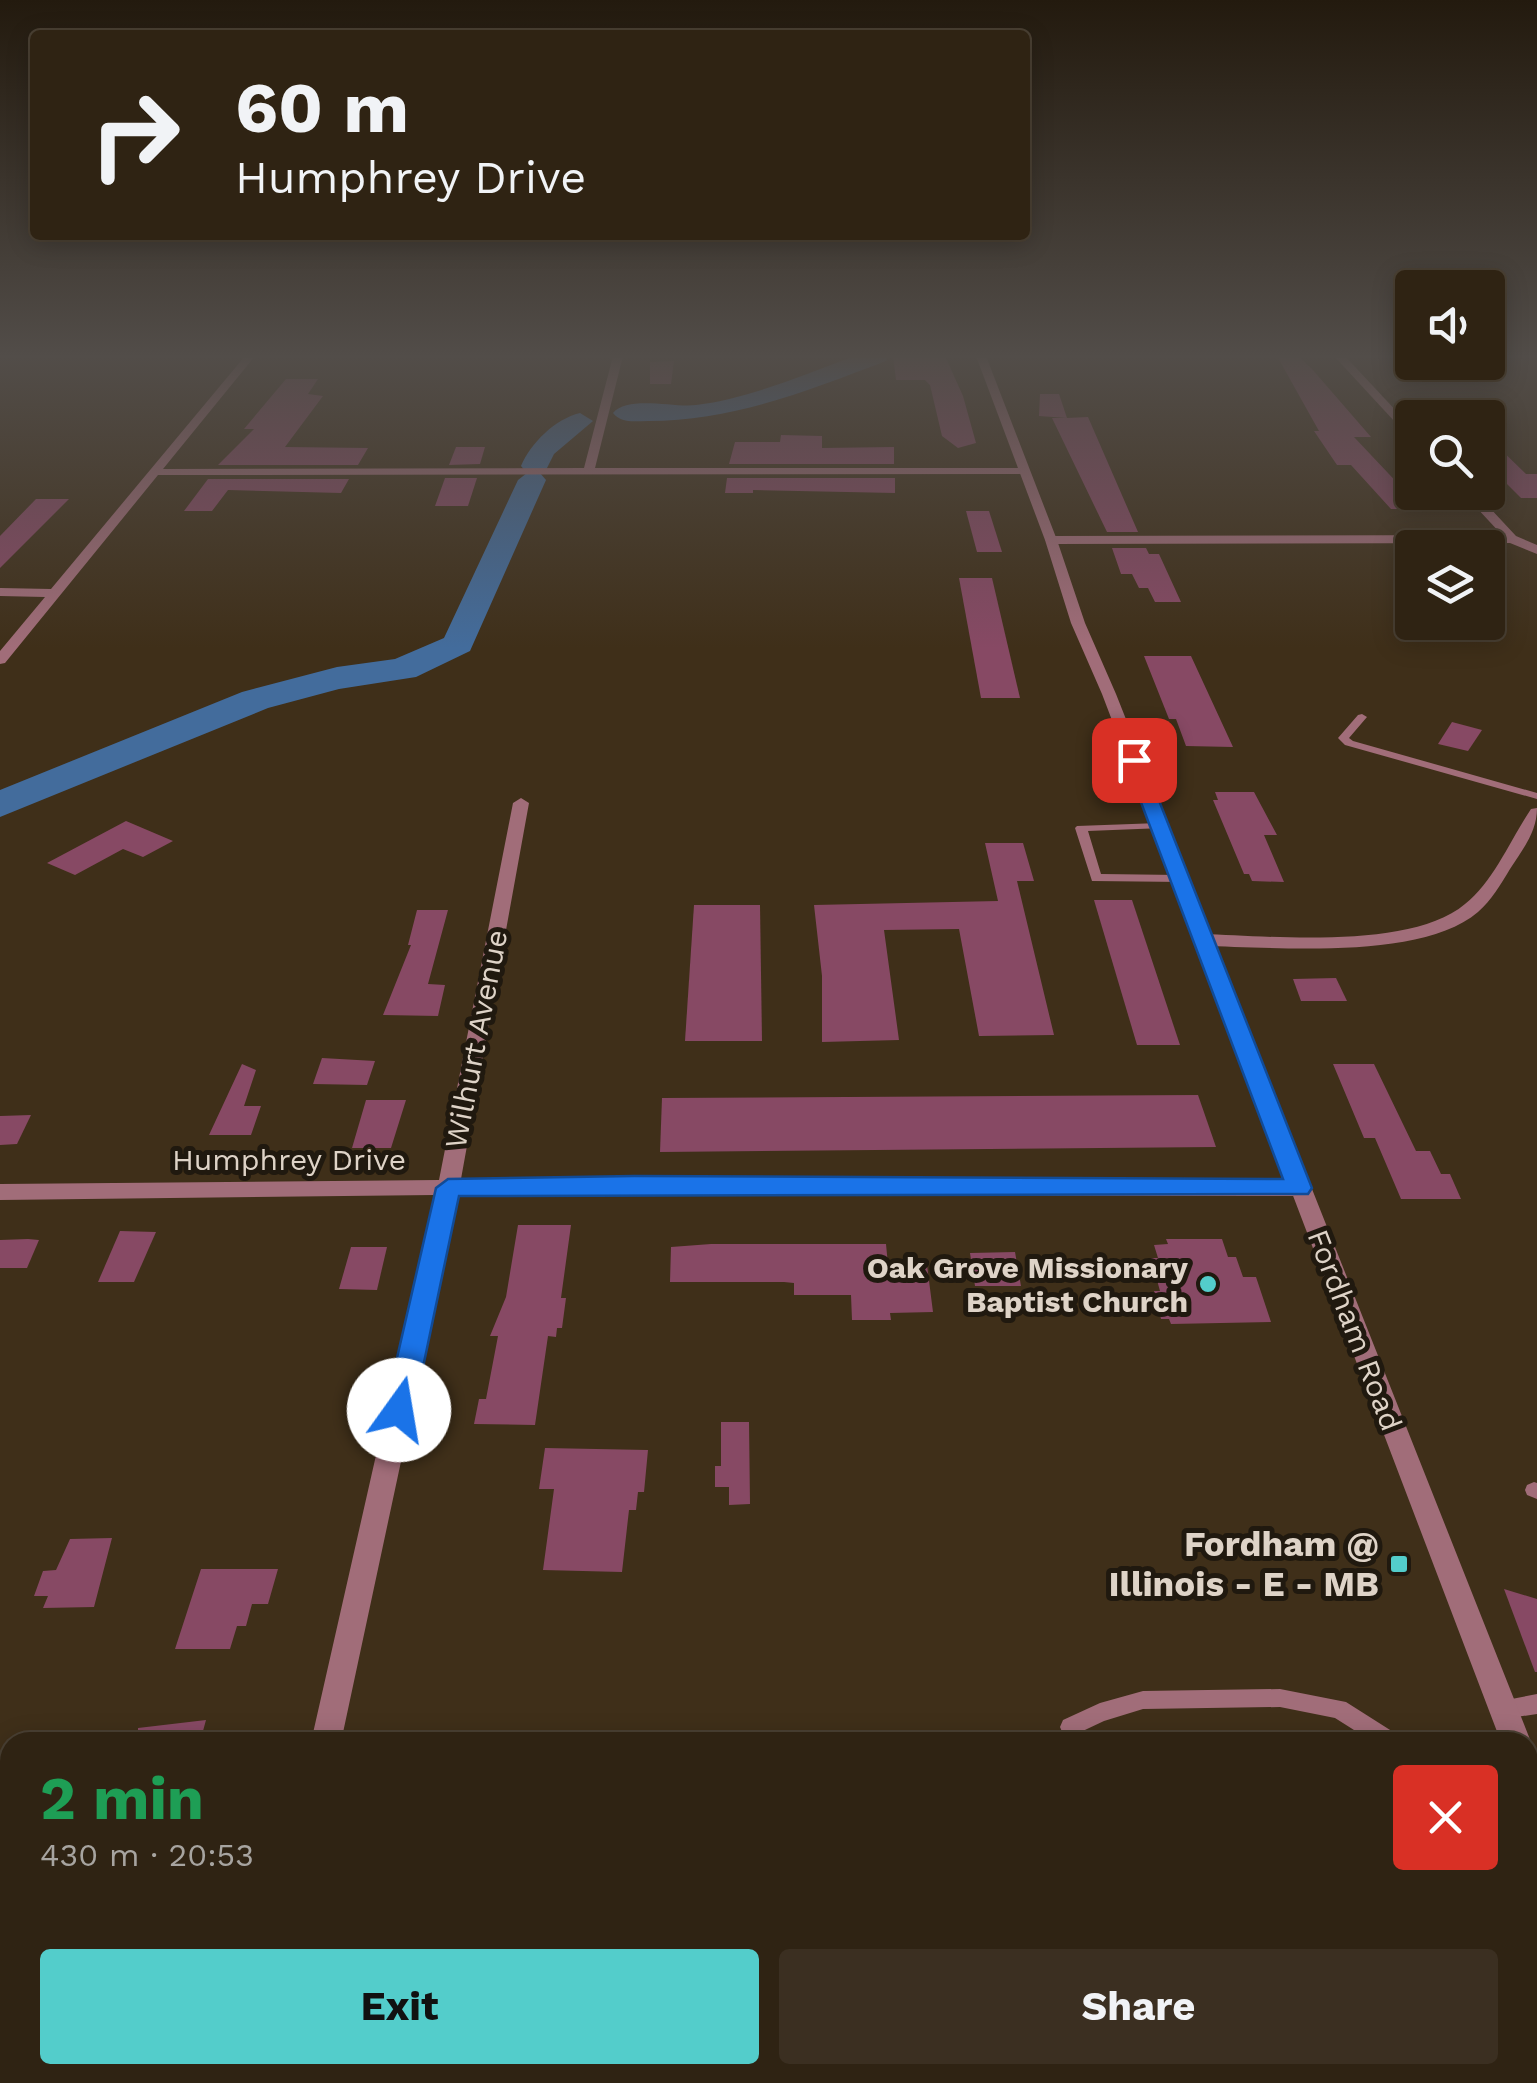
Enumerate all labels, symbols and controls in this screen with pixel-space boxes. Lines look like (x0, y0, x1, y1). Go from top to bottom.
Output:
text: 60 m (235, 67, 409, 149)
icon: right (70, 70, 200, 200)
text: Humphrey Drive (235, 151, 586, 204)
map controls (1395, 270, 1505, 640)
button: sound (1395, 270, 1505, 380)
button: search (1395, 400, 1505, 510)
button: layers (1395, 530, 1505, 640)
pin (1092, 718, 1177, 803)
icon: arrive (1107, 733, 1162, 788)
street label: Wilhurt Avenue (438, 927, 514, 1151)
street label: Humphrey Drive (172, 1142, 406, 1177)
street label: Fordham Road (1301, 1224, 1409, 1436)
place label: Oak Grove Missionary Baptist Church (867, 1250, 1188, 1319)
marker: Oak Grove Missionary Baptist Church (1197, 1273, 1219, 1295)
position arrow (347, 1358, 451, 1462)
place label: Fordham @ Illinois - E - MB (1108, 1523, 1379, 1605)
marker: Fordham @ Illinois - E - MB (1388, 1553, 1410, 1575)
text: 2 min (40, 1763, 204, 1834)
button: close (1393, 1765, 1498, 1870)
text: 430 m · 20:53 (40, 1836, 254, 1874)
button: Exit (40, 1949, 759, 2064)
button: Share (779, 1949, 1498, 2064)

